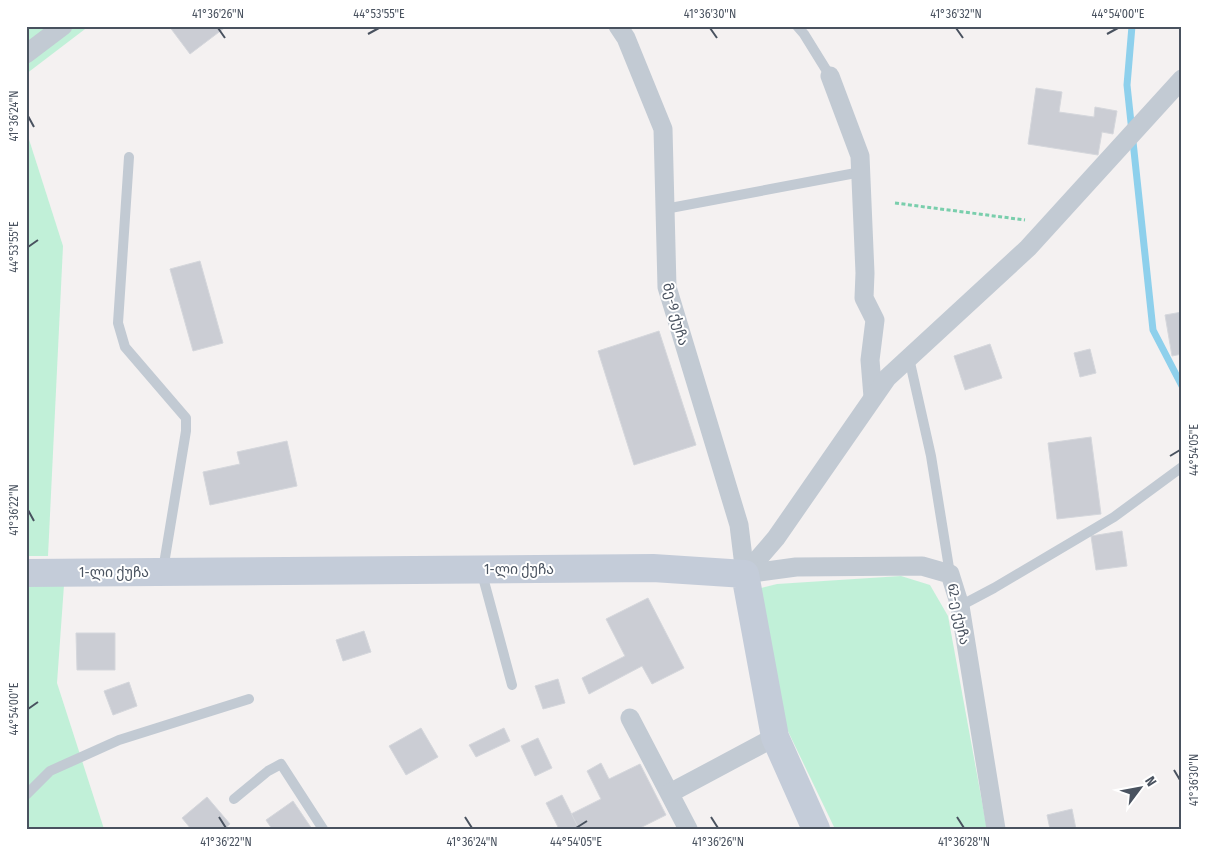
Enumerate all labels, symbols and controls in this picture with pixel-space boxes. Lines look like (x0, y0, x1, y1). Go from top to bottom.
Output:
text: 41°36'26"N (192, 7, 244, 21)
text: 44°53'55"E (353, 7, 405, 21)
text: 41°36'30"N (684, 7, 736, 21)
text: 41°36'32"N (930, 7, 982, 21)
text: 44°54'00"E (1092, 7, 1145, 21)
text: 41°36'24"N (7, 90, 21, 142)
text: 44°53'55"E (7, 221, 21, 273)
street label: მე-9 ქუჩა (659, 281, 692, 347)
text: 44°54'05"E (1187, 424, 1201, 476)
text: 41°36'22"N (7, 484, 21, 536)
street label: 1-ლი ქუჩა (484, 561, 554, 578)
street label: 1-ლი ქუჩა (79, 564, 149, 581)
street label: 62-ე ქუჩა (944, 582, 973, 646)
text: 44°54'00"E (7, 682, 21, 735)
text: 41°36'30"N (1187, 754, 1201, 806)
north arrow (1116, 762, 1166, 812)
text: N (1141, 773, 1160, 789)
text: 41°36'22"N (200, 835, 252, 849)
text: 41°36'24"N (446, 835, 498, 849)
text: 44°54'05"E (550, 835, 602, 849)
text: 41°36'26"N (692, 835, 744, 849)
text: 41°36'28"N (938, 835, 990, 849)

